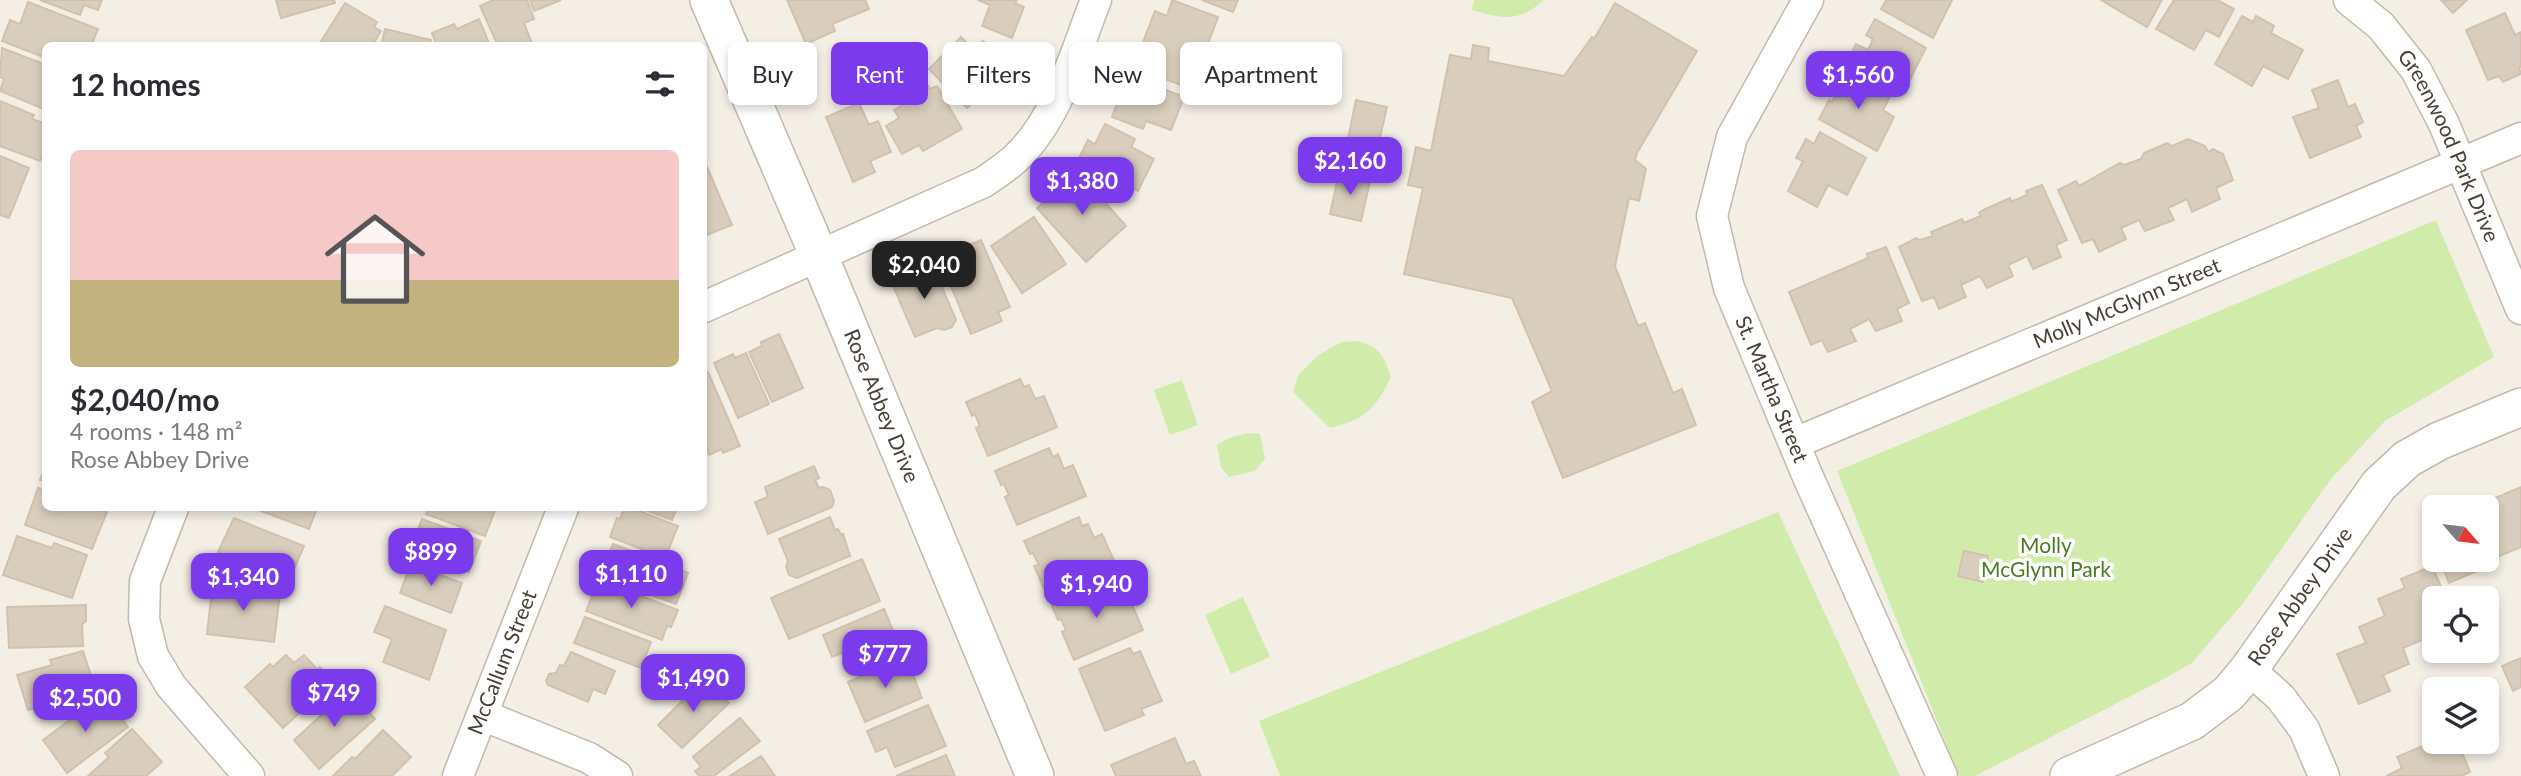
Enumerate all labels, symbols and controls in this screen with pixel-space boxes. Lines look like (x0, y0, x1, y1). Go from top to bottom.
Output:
chip: Buy (728, 42, 817, 105)
chip: Rent (831, 42, 928, 105)
chip: Filters (942, 42, 1055, 105)
chip: New (1069, 42, 1166, 105)
chip: Apartment (1180, 42, 1342, 105)
street label: Greenwood Park Drive (2393, 44, 2506, 245)
pin: $1,560 (1801, 52, 1915, 111)
text: $1,560 (1822, 60, 1894, 88)
icon: filters (641, 65, 679, 103)
text: 12 homes (70, 66, 201, 102)
pin: $2,160 (1293, 138, 1407, 197)
text: $2,160 (1314, 146, 1386, 174)
pin: $1,380 (1025, 158, 1139, 217)
text: $1,380 (1046, 166, 1118, 194)
icon: home (312, 196, 438, 322)
pin: $2,040 (867, 242, 981, 301)
text: $2,040 (888, 250, 960, 278)
street label: Molly McGlynn Street (2029, 252, 2224, 353)
street label: St. Martha Street (1731, 312, 1815, 466)
street label: Rose Abbey Drive (840, 325, 926, 486)
text: $2,040/mo (70, 381, 219, 417)
text: 4 rooms · 148 m² (70, 417, 242, 445)
text: Rose Abbey Drive (70, 445, 249, 473)
north arrow (2422, 495, 2499, 572)
map controls (2422, 495, 2499, 754)
street label: Rose Abbey Drive (2241, 522, 2356, 670)
pin: $899 (390, 528, 472, 588)
park label: Molly McGlynn Park (1981, 532, 2111, 581)
text: $899 (404, 537, 458, 565)
pin: $1,110 (574, 550, 688, 610)
pin: $1,340 (186, 554, 300, 613)
text: $1,110 (595, 559, 667, 587)
pin: $1,940 (1039, 560, 1153, 620)
text: $1,340 (207, 562, 279, 590)
text: $1,940 (1060, 569, 1132, 597)
street label: McCallum Street (462, 586, 541, 738)
button: locate (2422, 586, 2499, 663)
pin: $777 (844, 630, 926, 690)
text: $777 (858, 639, 912, 667)
pin: $1,490 (636, 654, 750, 714)
text: $1,490 (657, 663, 729, 691)
pin: $749 (293, 670, 375, 729)
pin: $2,500 (28, 674, 142, 734)
button: layers (2422, 677, 2499, 754)
text: $749 (307, 678, 361, 706)
text: $2,500 (49, 683, 121, 711)

